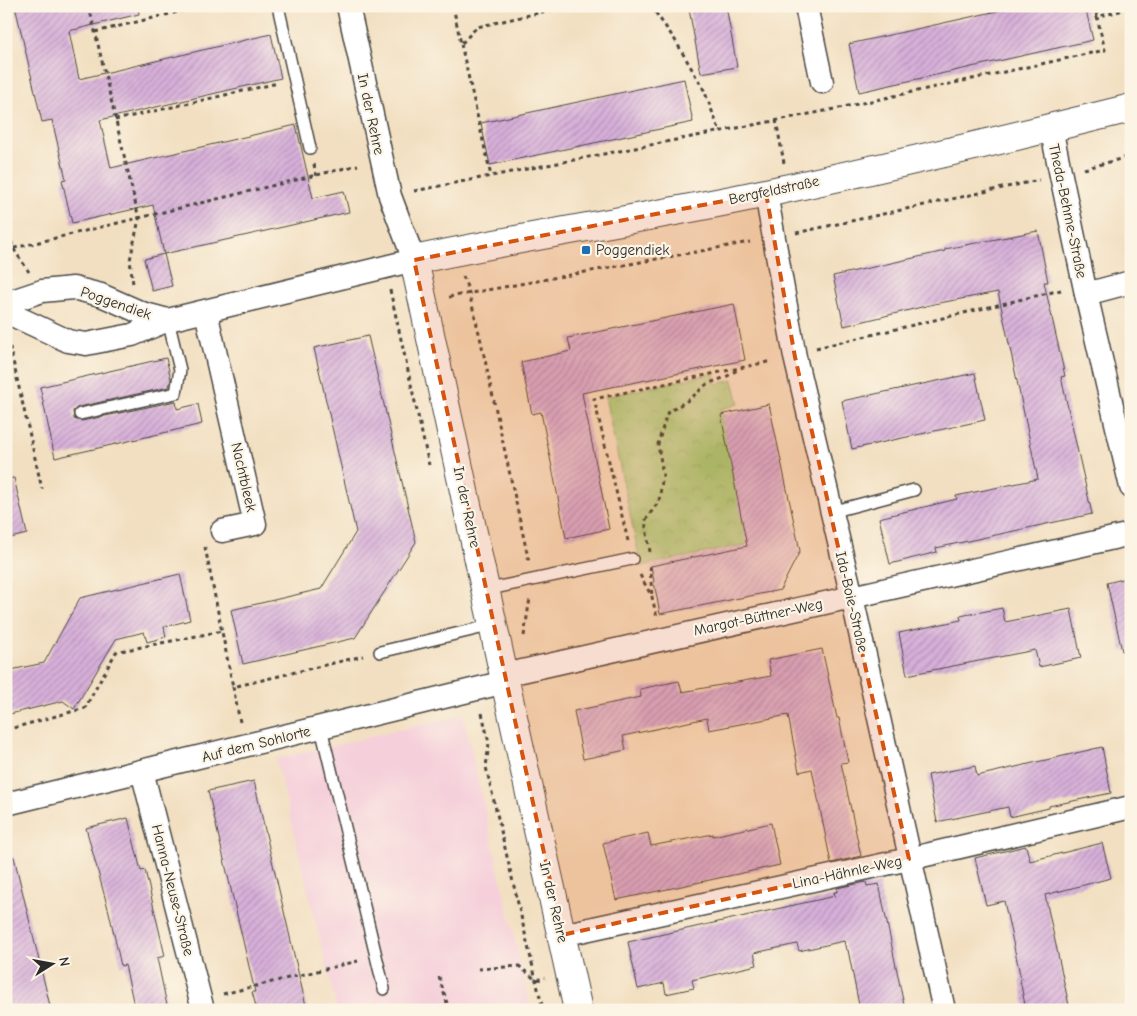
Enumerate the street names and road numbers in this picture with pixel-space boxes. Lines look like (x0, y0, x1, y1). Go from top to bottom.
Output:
street label: In der Rehre (354, 71, 389, 157)
street label: Theda-Behme-Straße (1045, 142, 1091, 280)
street label: Bergfeldstraße (727, 172, 821, 208)
street label: Poggendiek (78, 283, 154, 324)
street label: Nachtbleek (227, 440, 261, 514)
street label: In der Rehre (450, 464, 485, 550)
street label: Ida-Boie-Straße (832, 550, 872, 655)
street label: Margot-Büttner-Weg (692, 595, 824, 639)
street label: Auf dem Sohlorte (200, 722, 313, 766)
street label: Hanna-Neuse-Straße (148, 822, 198, 958)
street label: Lina-Hähnle-Weg (790, 852, 904, 892)
street label: In der Rehre (536, 859, 572, 945)

